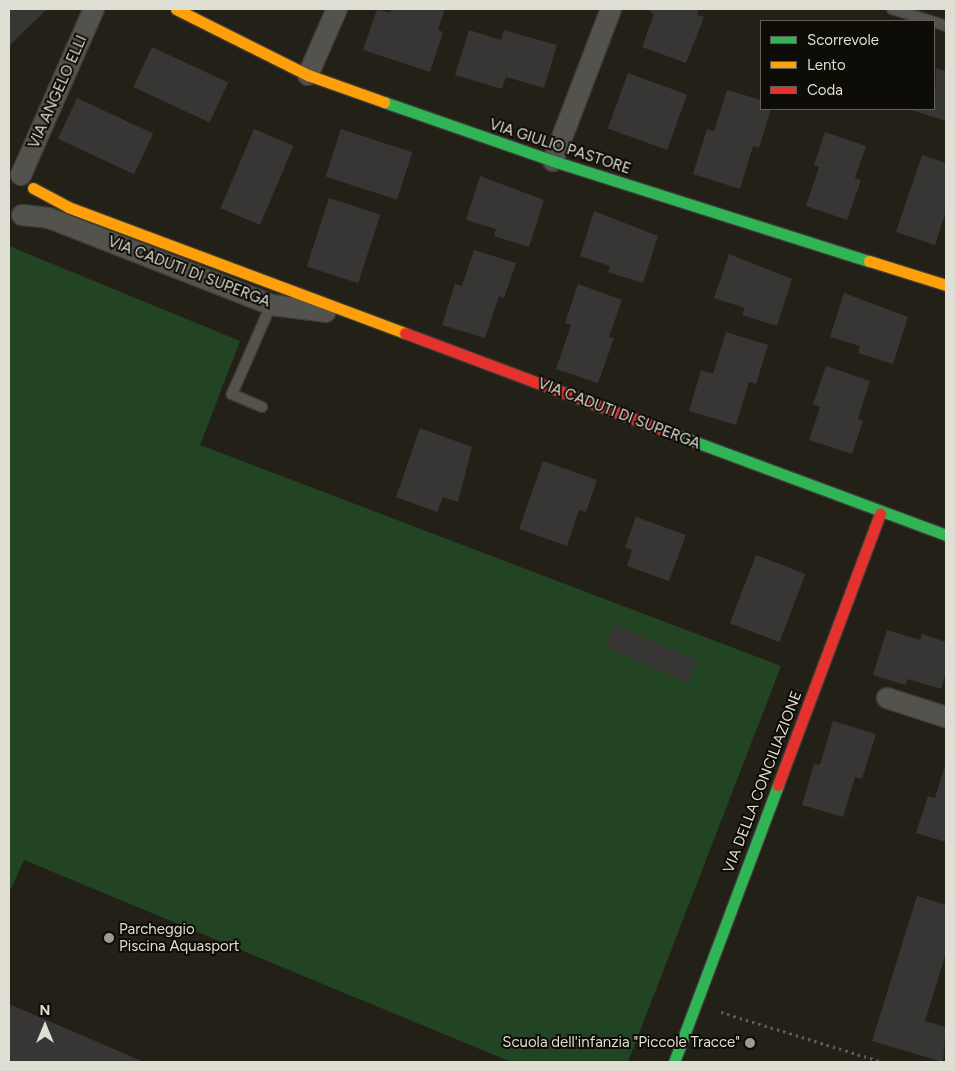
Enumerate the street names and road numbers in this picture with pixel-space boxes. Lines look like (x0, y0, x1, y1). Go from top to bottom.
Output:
street label: VIA ANGELO ELLI (25, 33, 91, 151)
street label: VIA GIULIO PASTORE (487, 116, 633, 178)
street label: VIA CADUTI DI SUPERGA (105, 233, 273, 311)
street label: VIA CADUTI DI SUPERGA (535, 375, 703, 453)
street label: VIA DELLA CONCILIAZIONE (720, 688, 806, 876)

